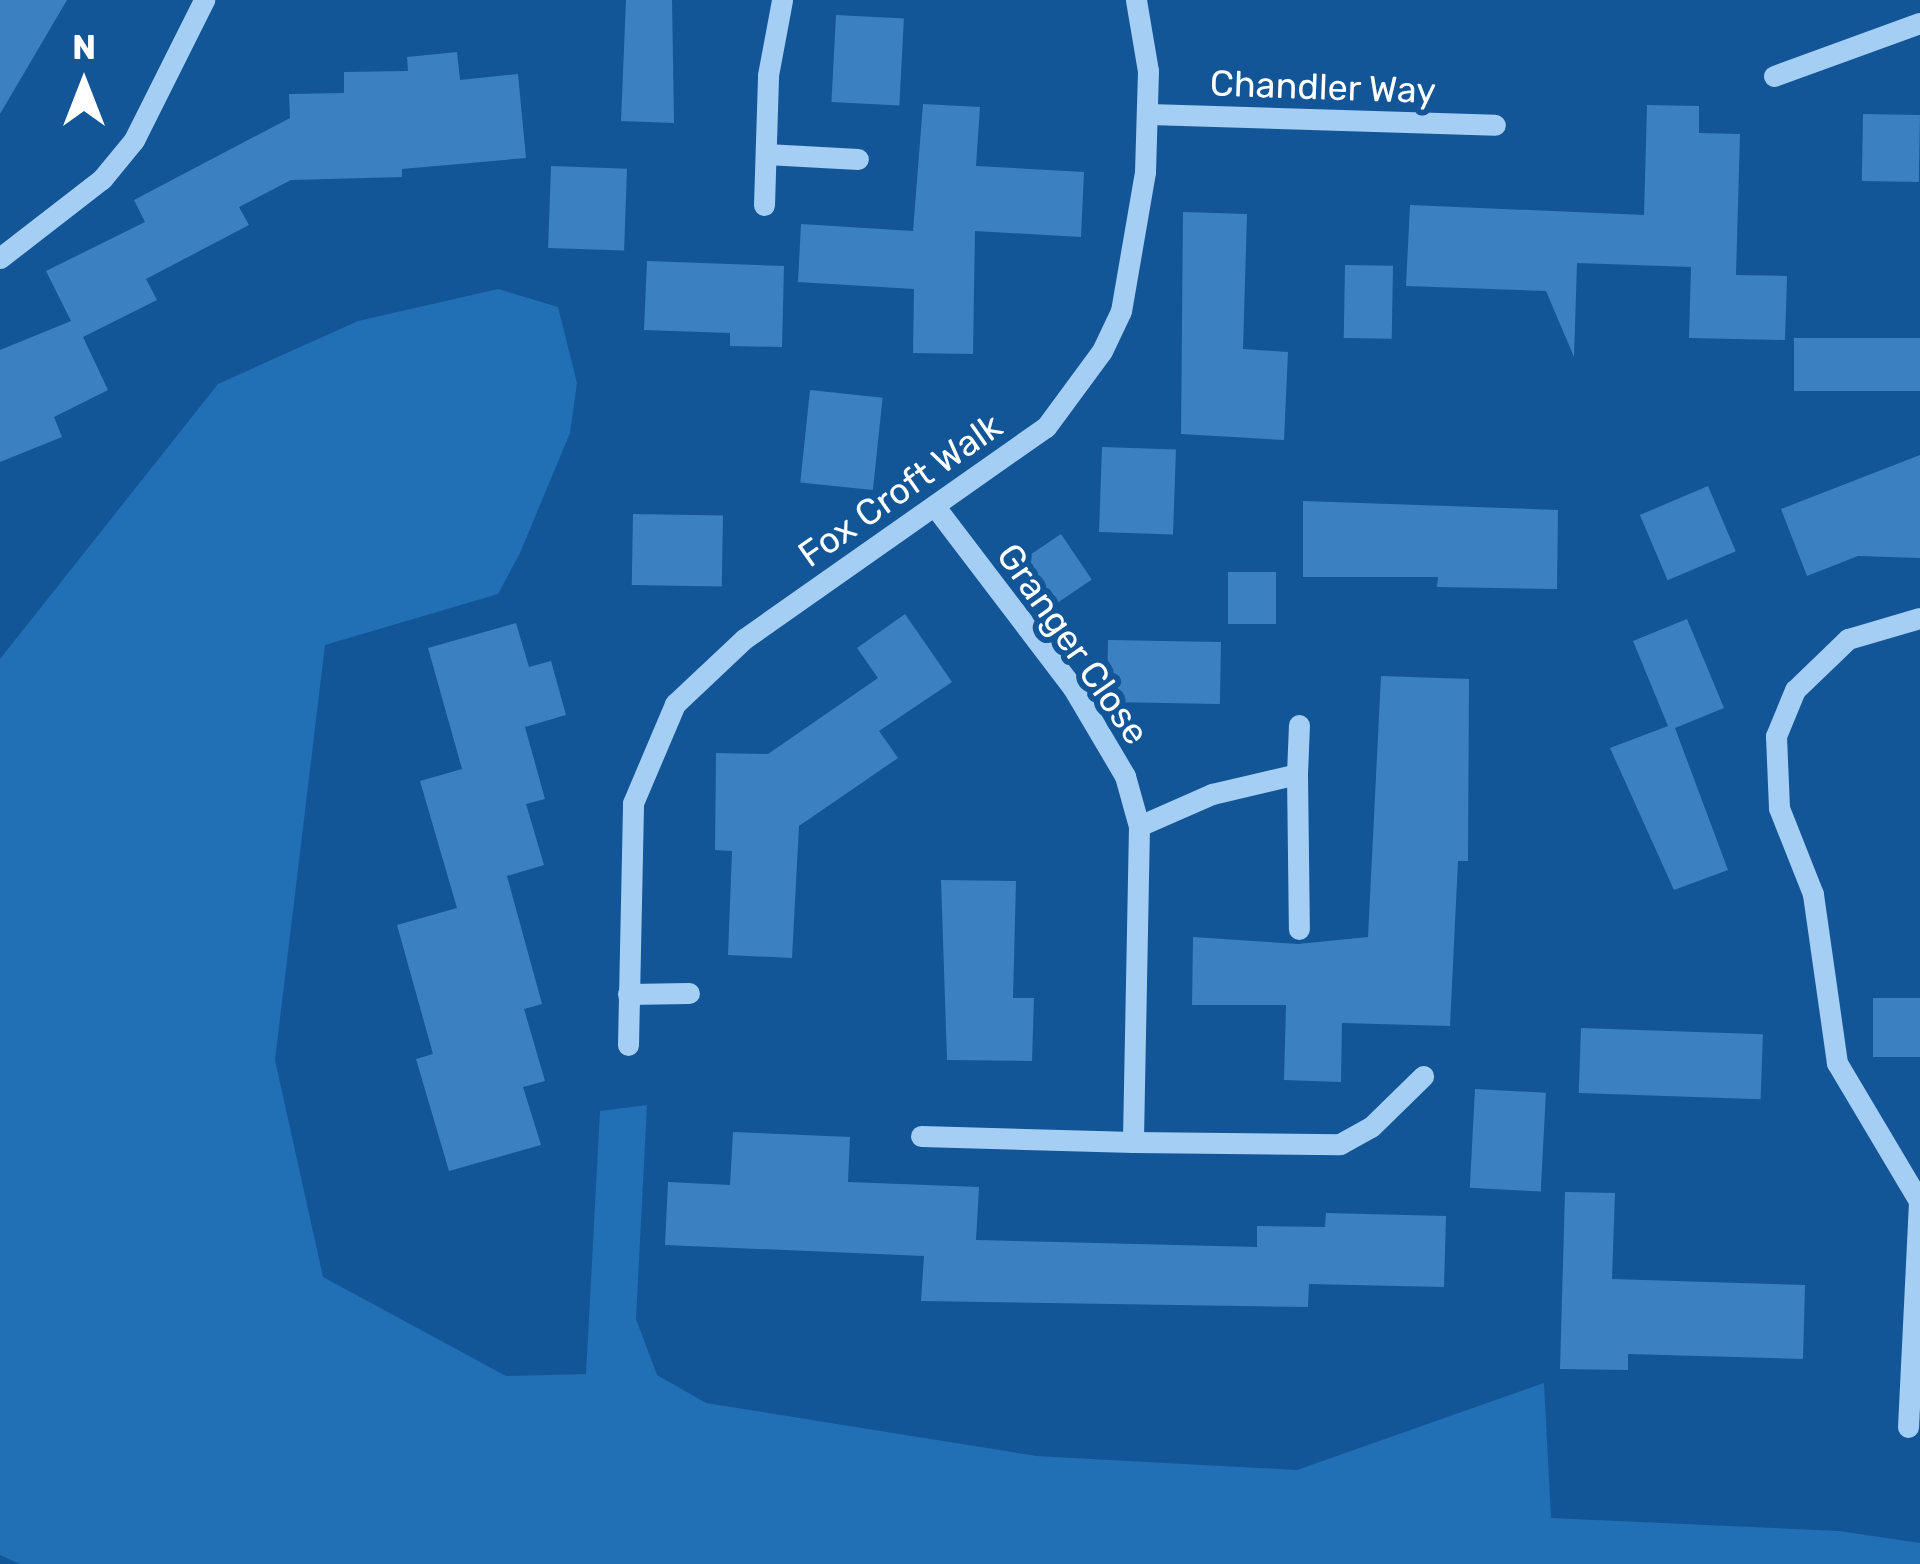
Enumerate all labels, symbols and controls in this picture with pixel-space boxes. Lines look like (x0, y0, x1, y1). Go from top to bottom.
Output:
north arrow (24, 24, 144, 144)
text: N (72, 28, 96, 67)
street label: Chandler Way (1208, 61, 1438, 113)
street label: Fox Croft Walk (790, 404, 1010, 576)
street label: Granger Close (988, 535, 1158, 753)

